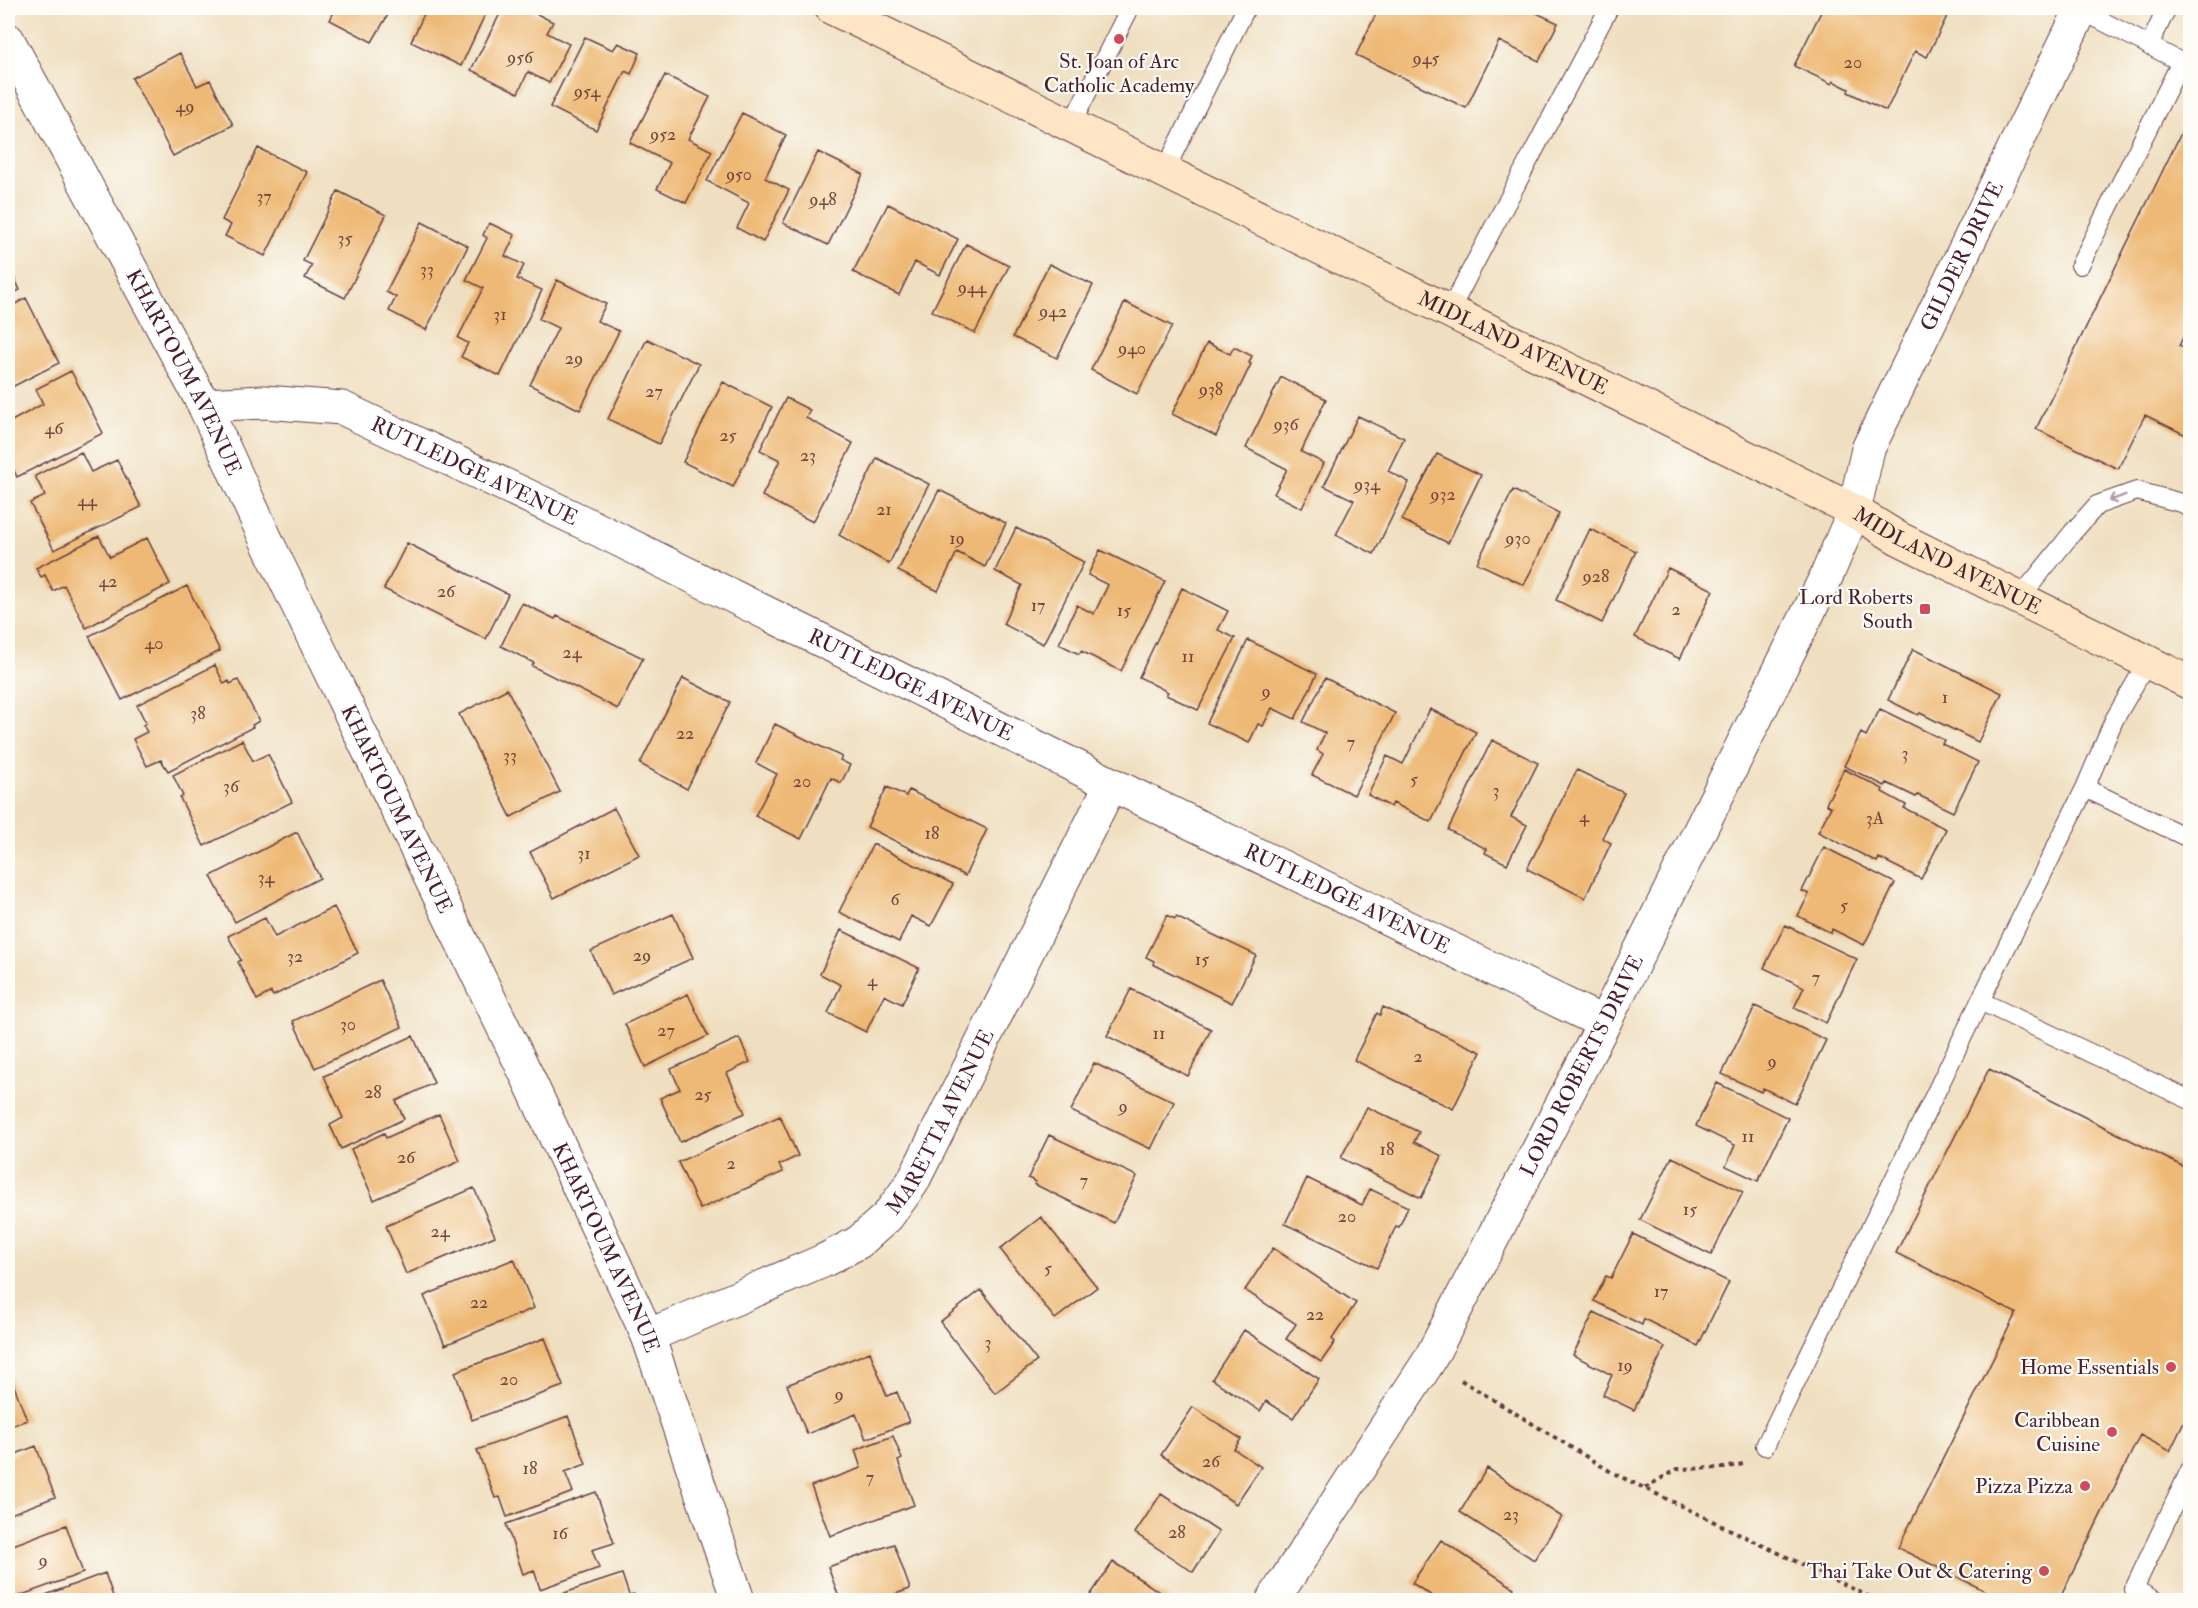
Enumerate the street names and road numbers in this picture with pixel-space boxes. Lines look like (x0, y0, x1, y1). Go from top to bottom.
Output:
street label: GILDER DRIVE (1914, 177, 2009, 335)
street label: KHARTOUM AVENUE (120, 264, 248, 480)
street label: MIDLAND AVENUE (1414, 284, 1613, 401)
street label: RUTLEDGE AVENUE (367, 410, 582, 531)
street label: MIDLAND AVENUE (1848, 500, 2046, 621)
street label: RUTLEDGE AVENUE (804, 622, 1018, 747)
street label: KHARTOUM AVENUE (335, 700, 459, 917)
street label: RUTLEDGE AVENUE (1240, 837, 1455, 960)
street label: LORD ROBERTS DRIVE (1513, 950, 1649, 1181)
street label: MARETTA AVENUE (880, 1025, 1000, 1220)
street label: KHARTOUM AVENUE (546, 1138, 666, 1356)

